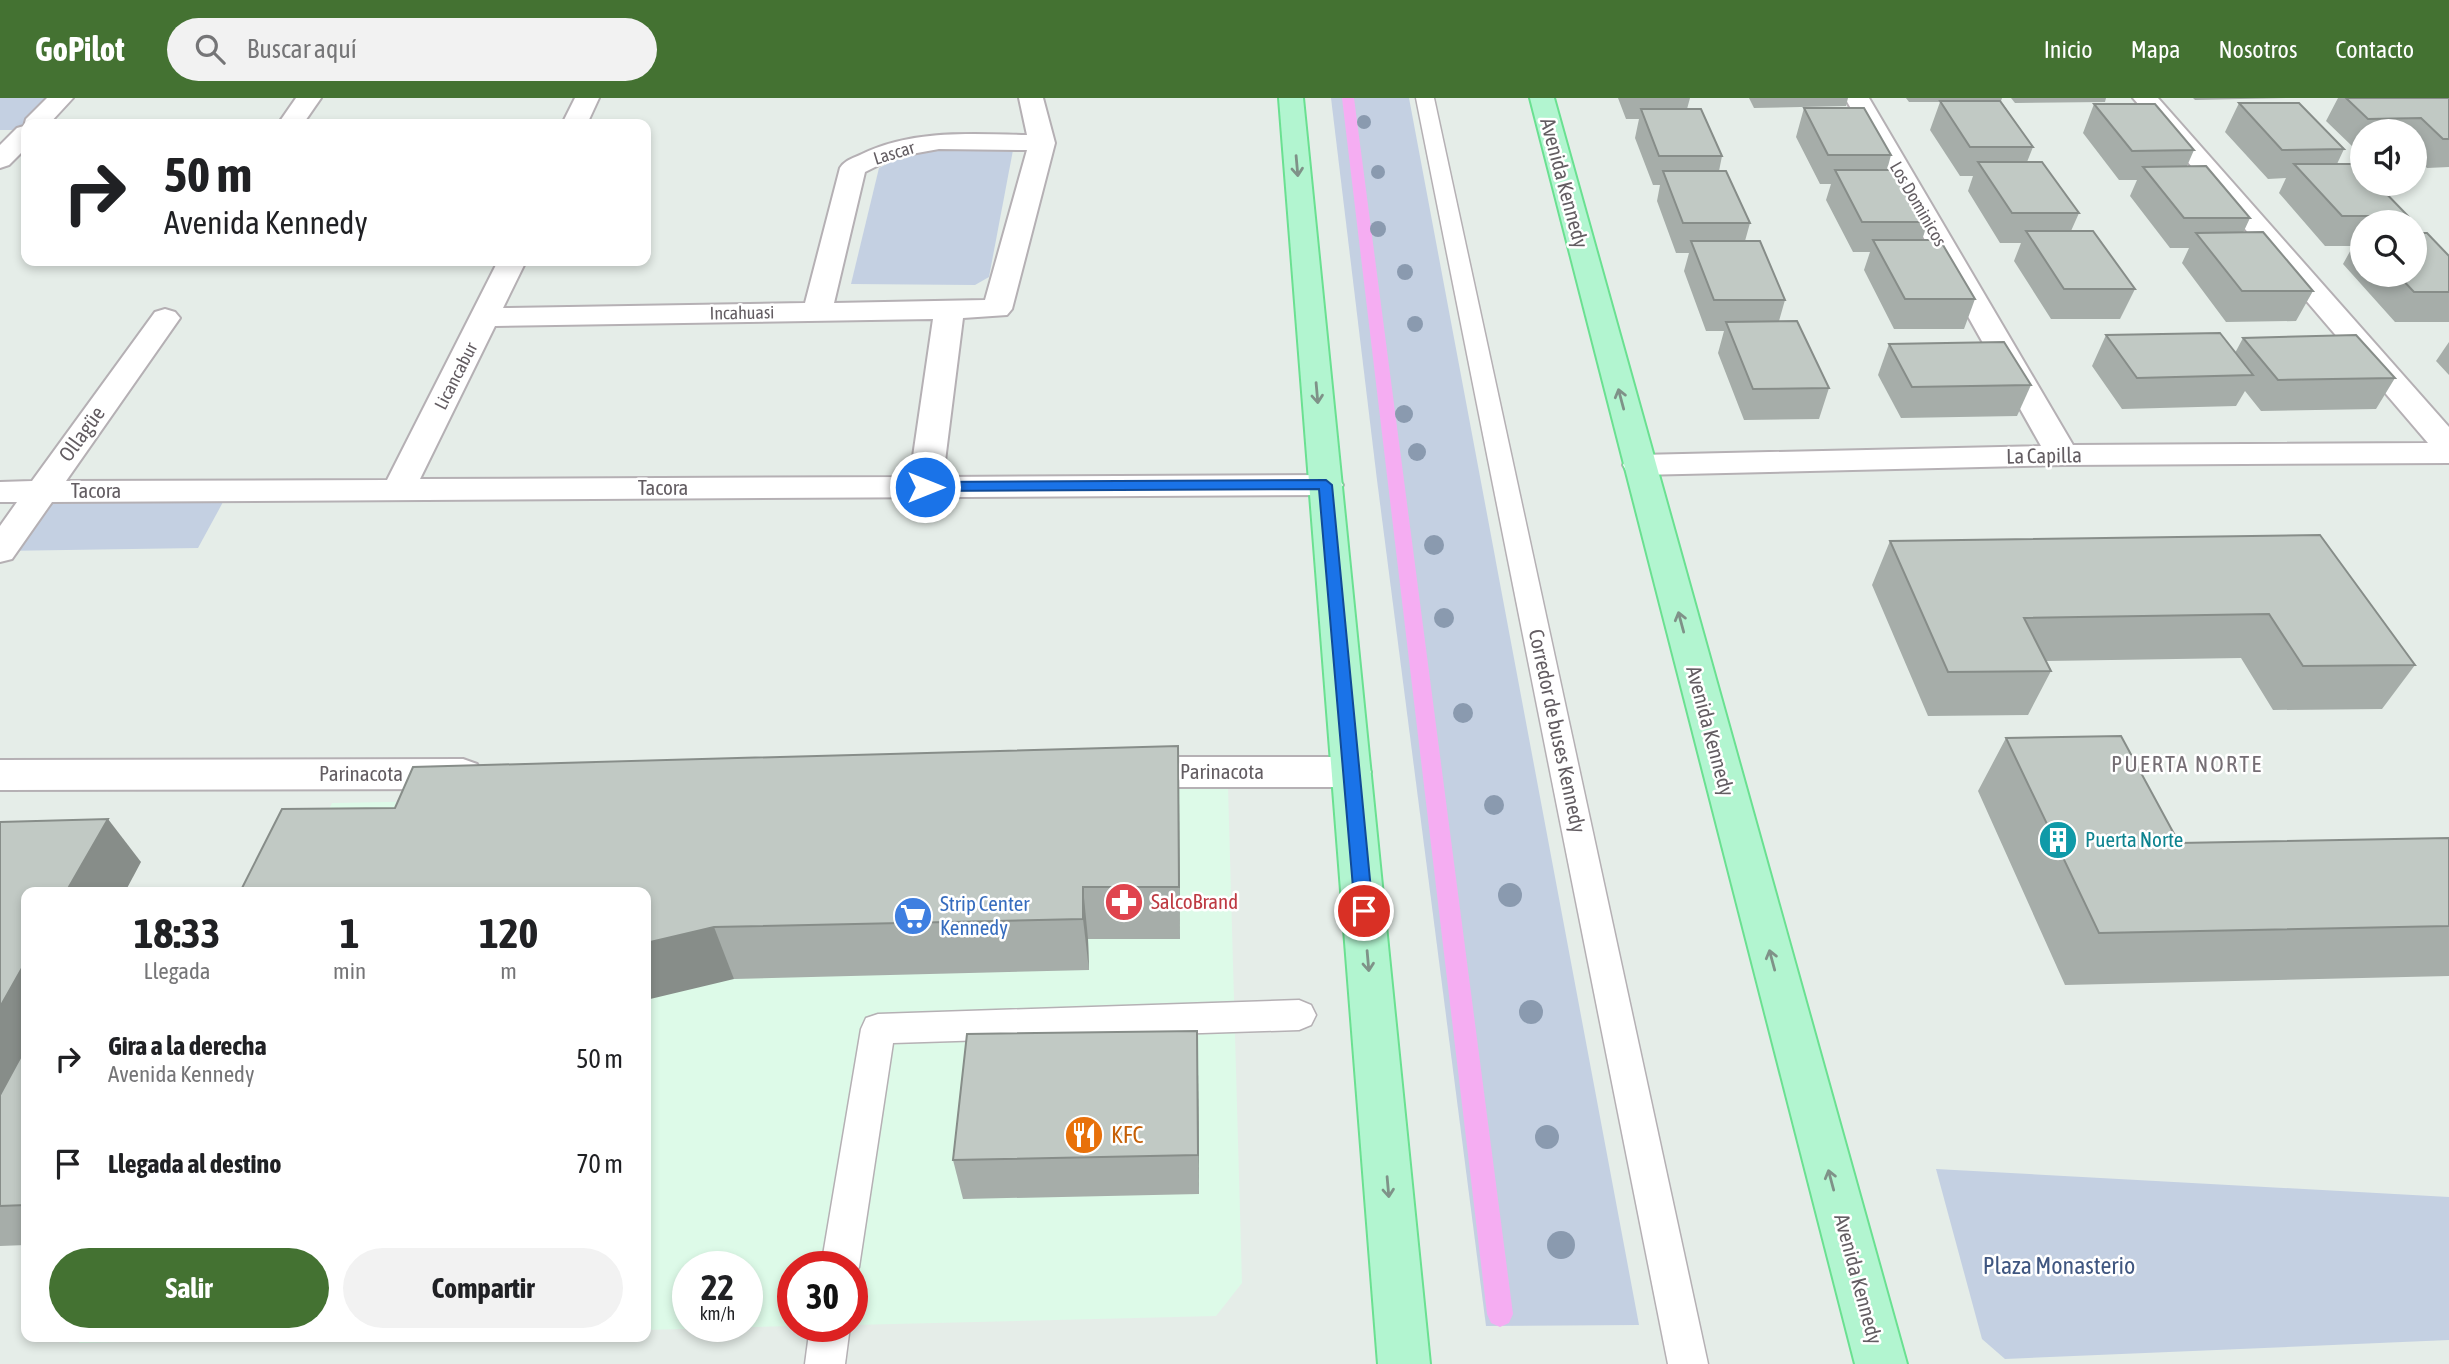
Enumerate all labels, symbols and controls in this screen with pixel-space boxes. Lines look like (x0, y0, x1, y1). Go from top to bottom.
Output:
search box (167, 18, 657, 81)
text: GoPilot (35, 30, 125, 68)
icon: search (191, 30, 229, 68)
text: Buscar aquí (247, 34, 357, 64)
text: Inicio (2044, 36, 2093, 63)
text: Mapa (2131, 36, 2180, 63)
text: Nosotros (2218, 36, 2297, 63)
text: Contacto (2335, 36, 2414, 63)
street label: Avenida Kennedy (1536, 115, 1594, 251)
map controls (2350, 119, 2427, 287)
button: sound (2350, 119, 2427, 196)
street label: Lascar (871, 136, 918, 169)
text: 50 m (164, 146, 252, 202)
icon: right (49, 147, 140, 238)
one-way arrow (1291, 154, 1304, 177)
street label: Los Dominicos (1886, 158, 1951, 250)
text: Avenida Kennedy (164, 204, 368, 241)
button: search (2350, 210, 2427, 287)
street label: Incahuasi (709, 301, 774, 324)
street label: Licancabur (430, 338, 482, 413)
one-way arrow (1311, 381, 1324, 403)
one-way arrow (1614, 388, 1627, 411)
street label: Ollagüe (53, 401, 109, 465)
street label: La Capilla (2006, 442, 2082, 468)
position arrow (888, 450, 962, 524)
street label: Tacora (638, 475, 688, 499)
street label: Tacora (71, 478, 121, 502)
one-way arrow (1674, 611, 1687, 634)
street label: Corredor de buses Kennedy (1525, 627, 1591, 835)
street label: Avenida Kennedy (1682, 663, 1740, 799)
district label: PUERTA NORTE (2111, 751, 2263, 777)
street label: Parinacota (1180, 759, 1264, 783)
street label: Parinacota (319, 761, 403, 785)
building icon: Puerta Norte (2037, 819, 2079, 861)
place label: Puerta Norte (2085, 827, 2183, 851)
pharmacy icon: SalcoBrand (1103, 881, 1145, 923)
pin (1334, 881, 1394, 941)
place label: SalcoBrand (1151, 889, 1238, 913)
place label: Strip Center Kennedy (940, 891, 1030, 939)
icon: arrive (1345, 892, 1383, 930)
supermarket icon: Strip Center Kennedy (892, 895, 934, 937)
text: 18:33 (134, 909, 220, 957)
text: 1 (340, 909, 359, 957)
text: 120 (479, 909, 538, 957)
one-way arrow (1362, 949, 1375, 972)
one-way arrow (1765, 949, 1778, 972)
text: Llegada (144, 958, 211, 984)
text: min (333, 958, 366, 984)
text: m (500, 958, 517, 984)
text: Gira a la derecha (108, 1031, 267, 1061)
icon: right (49, 1040, 87, 1078)
text: 50 m (576, 1044, 623, 1074)
text: Avenida Kennedy (108, 1061, 254, 1087)
restaurant icon: KFC (1063, 1114, 1105, 1156)
place label: KFC (1111, 1121, 1143, 1148)
icon: arrive (49, 1145, 87, 1183)
text: Llegada al destino (108, 1149, 281, 1179)
text: 70 m (576, 1149, 623, 1179)
one-way arrow (1824, 1169, 1837, 1192)
one-way arrow (1382, 1176, 1395, 1198)
street label: Avenida Kennedy (1830, 1211, 1888, 1347)
button: Salir (49, 1248, 329, 1328)
button: Compartir (343, 1248, 623, 1328)
speed limit sign: 30 (777, 1251, 868, 1342)
park label: Plaza Monasterio (1983, 1252, 2135, 1279)
text: 22 (701, 1267, 734, 1307)
text: km/h (700, 1303, 735, 1324)

